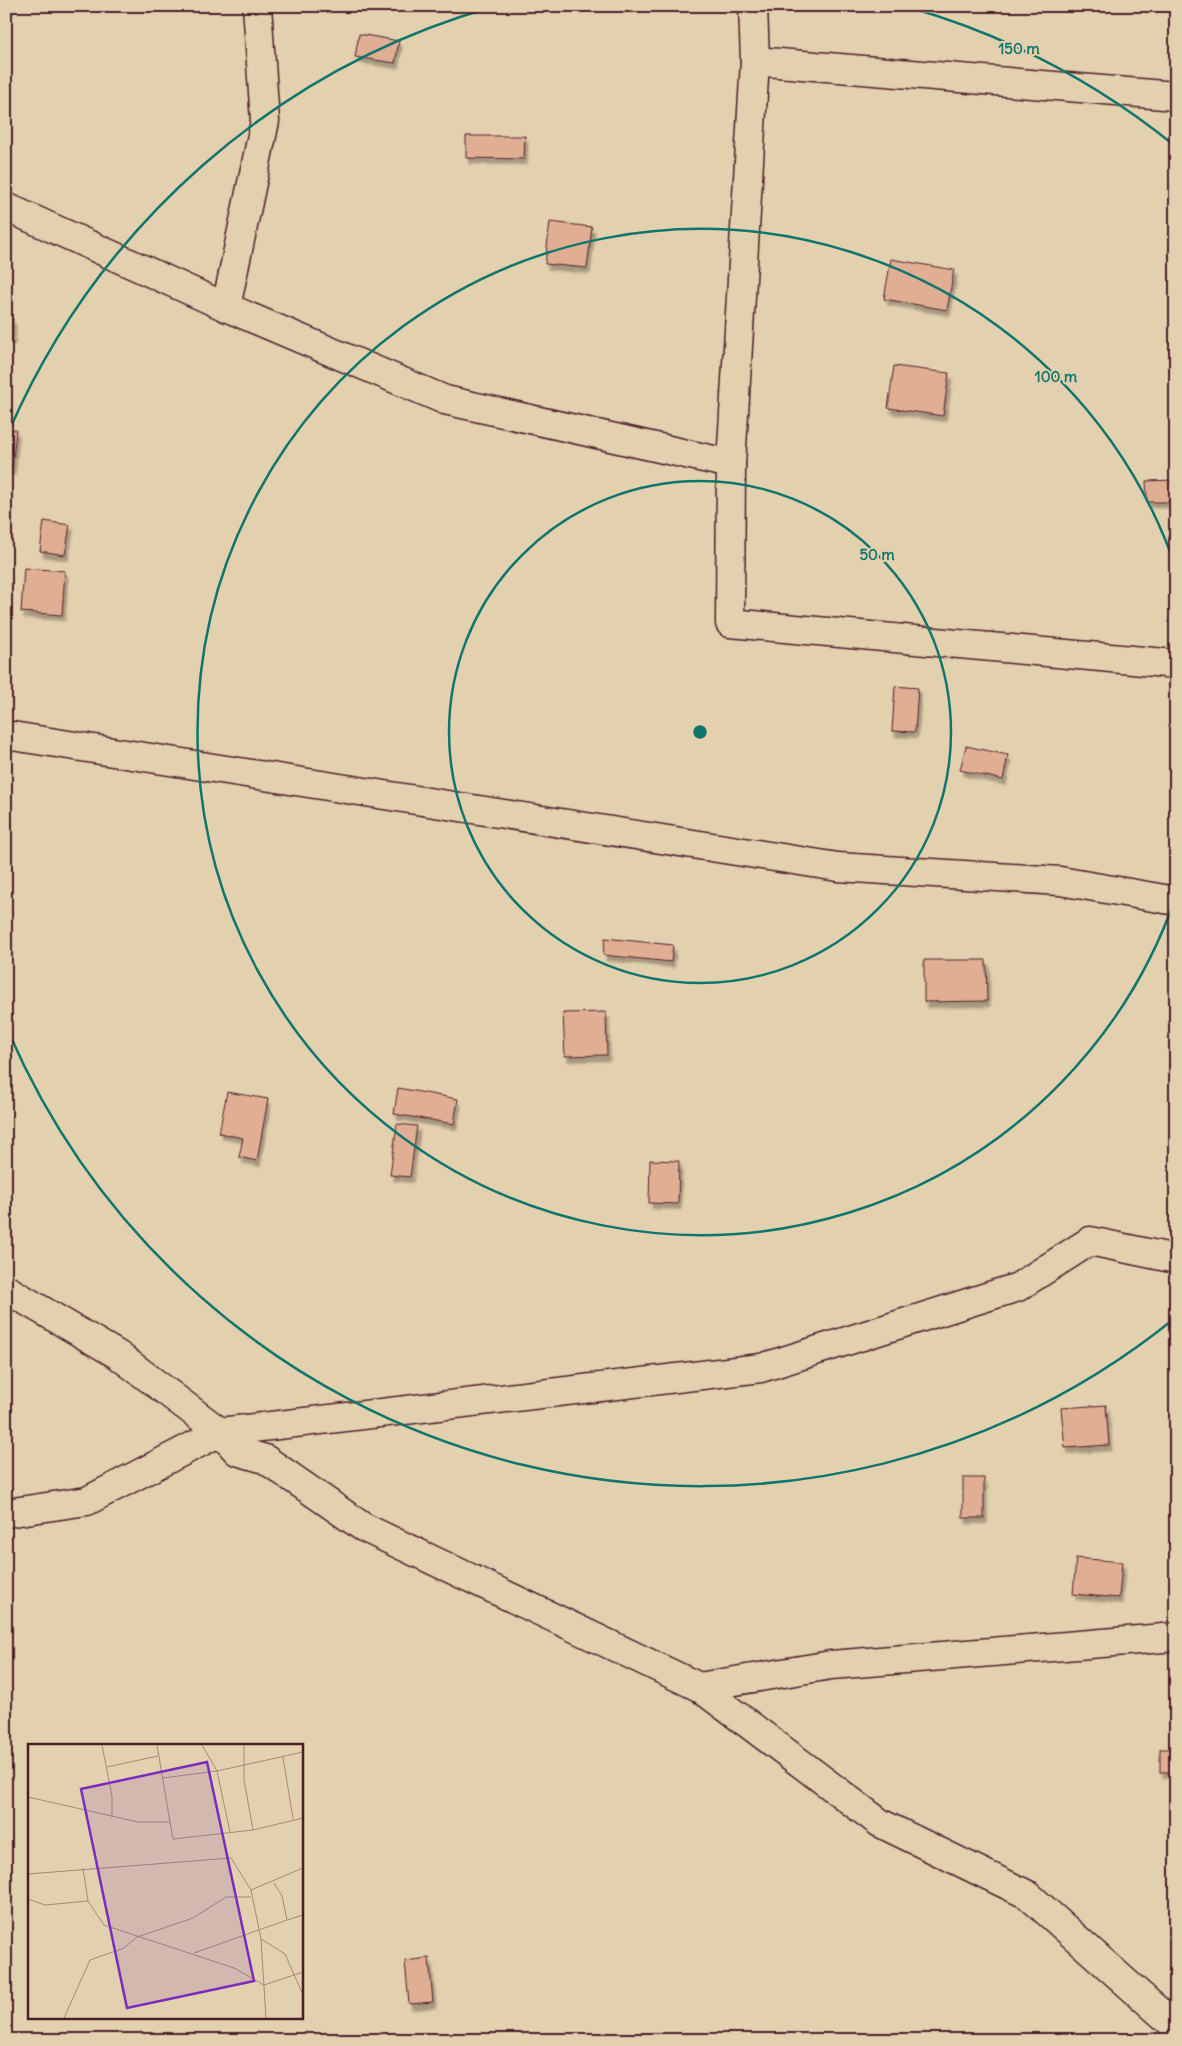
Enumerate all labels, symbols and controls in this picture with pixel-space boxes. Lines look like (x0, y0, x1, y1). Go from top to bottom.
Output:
text: 150 m (998, 39, 1040, 58)
text: 100 m (1035, 367, 1077, 386)
text: 50 m (859, 545, 895, 564)
centre of rings (691, 723, 709, 741)
inset map (28, 1744, 302, 2018)

